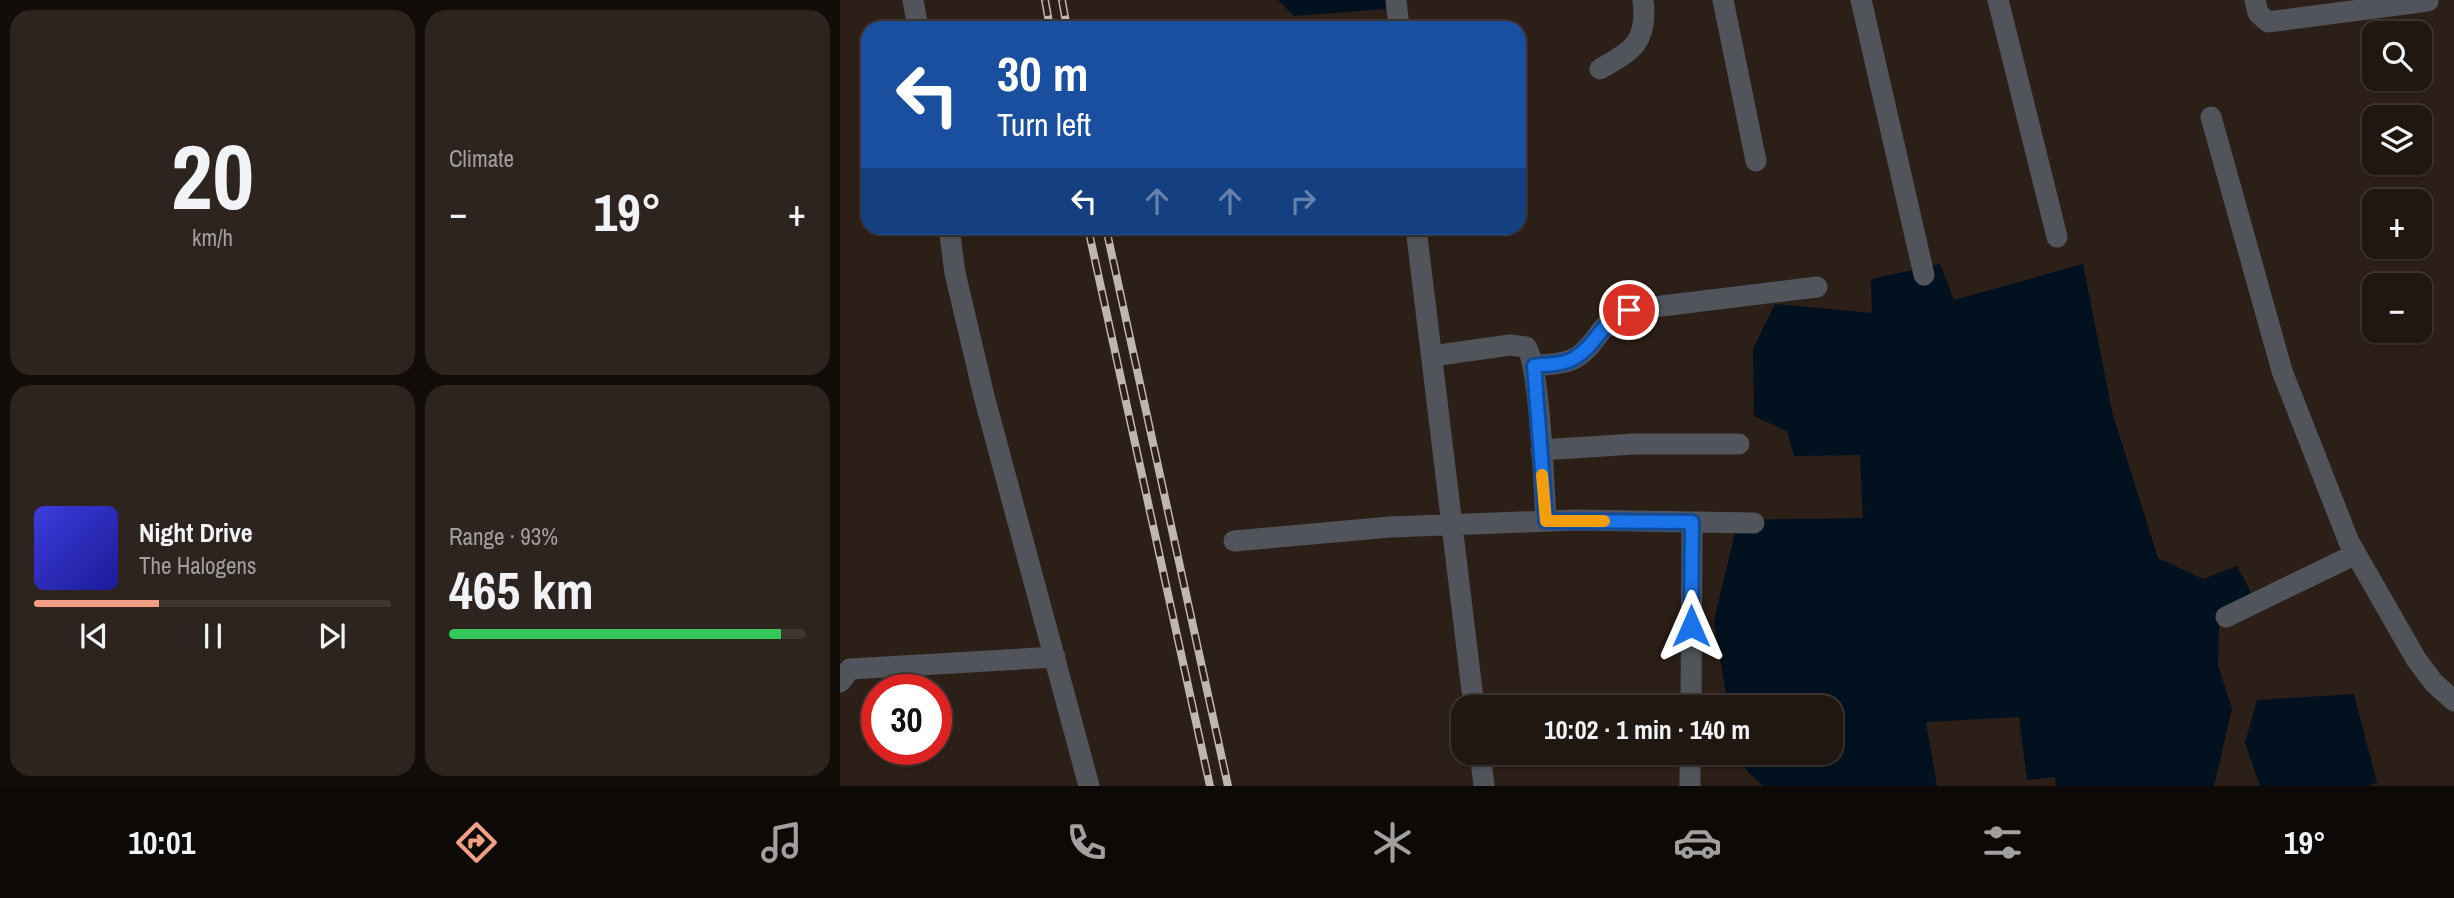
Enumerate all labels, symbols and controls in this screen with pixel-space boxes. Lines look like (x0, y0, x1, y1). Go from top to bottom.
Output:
map controls (2362, 21, 2432, 343)
button: search (2362, 21, 2432, 91)
text: 30 m (997, 40, 1089, 106)
icon: left (882, 49, 973, 140)
text: Turn left (997, 103, 1091, 146)
button: layers (2362, 105, 2432, 175)
text: 20 (171, 115, 254, 237)
text: Climate (449, 143, 514, 174)
text: 19° (593, 177, 662, 247)
icon: left (1065, 182, 1103, 220)
icon: ahead (1138, 182, 1176, 220)
icon: ahead (1211, 182, 1249, 220)
icon: right (1284, 182, 1322, 220)
text: − (449, 187, 467, 238)
text: + (788, 187, 806, 238)
button: + (2362, 189, 2432, 259)
text: km/h (192, 222, 233, 253)
button: − (2362, 273, 2432, 343)
pin (1599, 280, 1659, 340)
icon: arrive (1610, 291, 1648, 329)
text: Night Drive (139, 515, 253, 550)
text: Range · 93% (449, 521, 558, 552)
text: The Halogens (139, 550, 256, 581)
text: 465 km (449, 555, 594, 625)
position arrow (1654, 589, 1728, 663)
icon: previous (75, 617, 113, 655)
icon: pause (194, 617, 232, 655)
icon: next (313, 617, 351, 655)
speed limit sign: 30 (861, 674, 952, 765)
text: 10:02 · 1 min · 140 m (1544, 712, 1750, 747)
icon: directions (452, 818, 501, 867)
icon: music (757, 818, 806, 867)
icon: phone (1062, 818, 1111, 867)
icon: climate (1368, 818, 1417, 867)
icon: car (1673, 818, 1722, 867)
icon: filters (1978, 818, 2027, 867)
text: 10:01 (128, 821, 195, 864)
text: 19° (2284, 821, 2326, 864)

